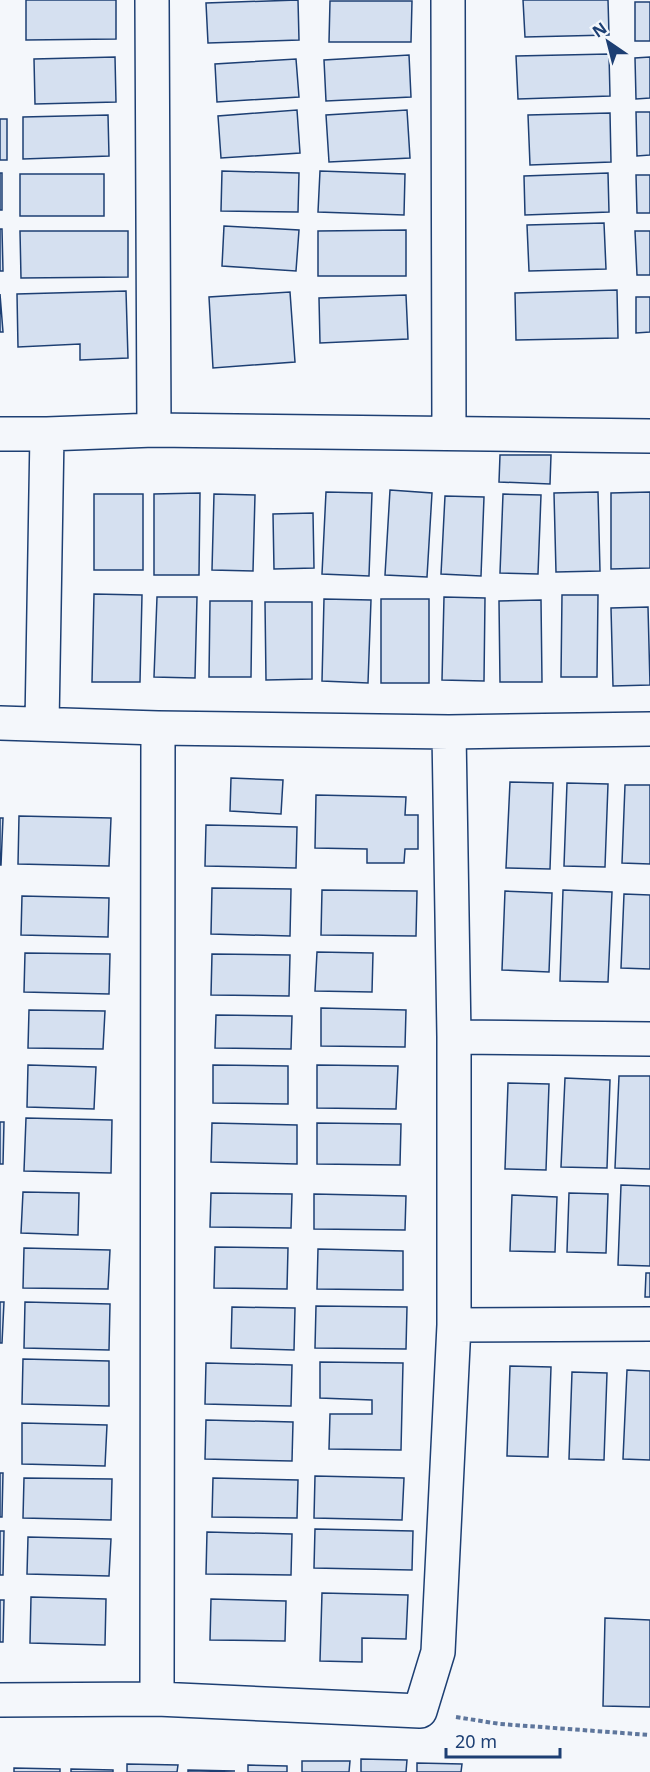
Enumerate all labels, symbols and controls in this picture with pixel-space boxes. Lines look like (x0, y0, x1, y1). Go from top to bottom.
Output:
north arrow (578, 12, 638, 72)
text: N (588, 17, 611, 42)
scale bar (446, 1721, 560, 1759)
text: 20 m (455, 1729, 497, 1753)

